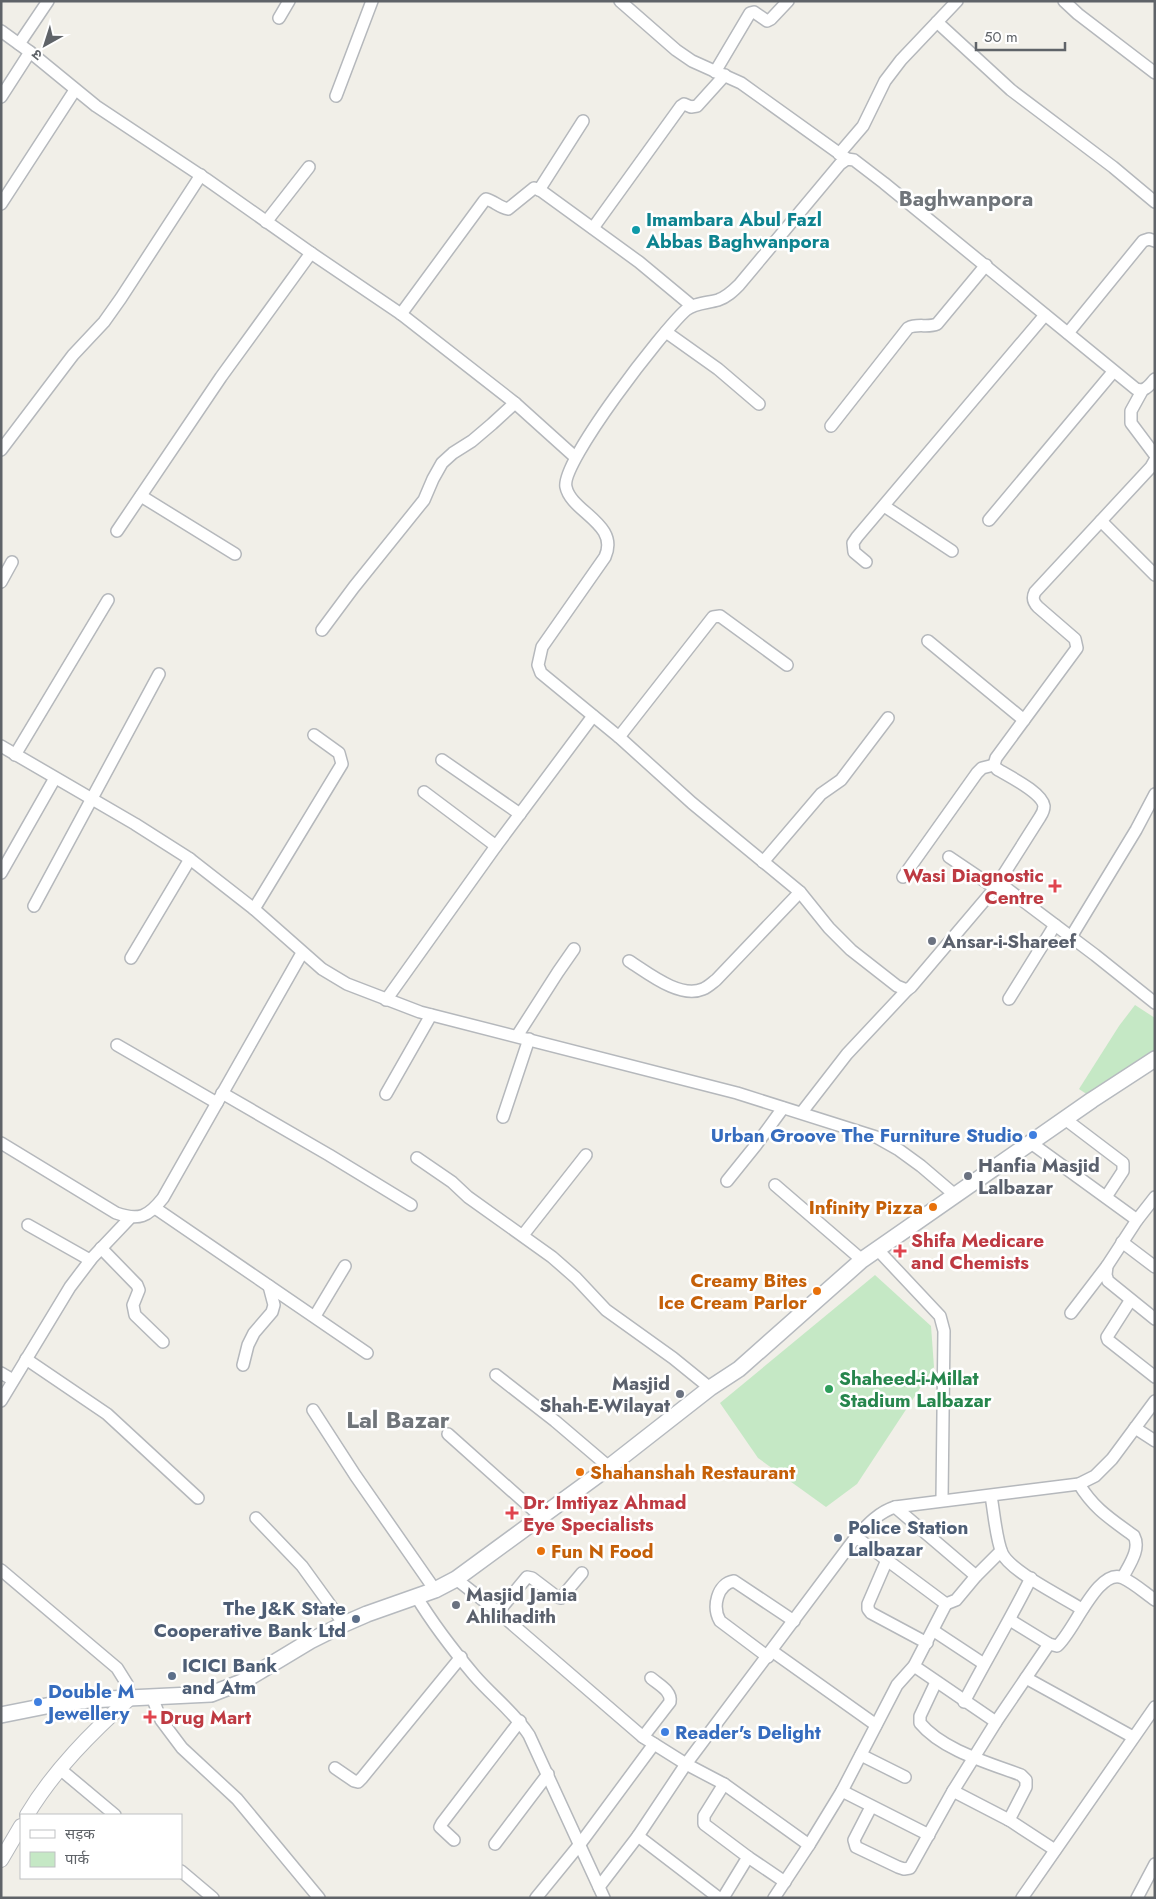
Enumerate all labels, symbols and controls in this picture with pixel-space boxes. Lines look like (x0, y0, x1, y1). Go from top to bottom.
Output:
north arrow (20, 20, 70, 70)
scale bar (976, 20, 1065, 52)
text: 50 m (984, 26, 1018, 48)
text: उ (27, 44, 46, 65)
district label: Baghwanpora (899, 184, 1033, 214)
place label: Imambara Abul Fazl Abbas Baghwanpora (645, 206, 830, 255)
marker: Imambara Abul Fazl Abbas Baghwanpora (630, 224, 642, 236)
place label: Wasi Diagnostic Centre (903, 862, 1044, 911)
marker: Wasi Diagnostic Centre (1048, 879, 1062, 893)
place label: Ansar-i-Shareef (941, 928, 1078, 955)
marker: Ansar-i-Shareef (926, 935, 938, 947)
place label: Urban Groove The Furniture Studio (711, 1122, 1023, 1149)
marker: Urban Groove The Furniture Studio (1027, 1129, 1039, 1141)
place label: Hanfia Masjid Lalbazar (978, 1152, 1100, 1201)
marker: Hanfia Masjid Lalbazar (962, 1170, 974, 1182)
place label: Infinity Pizza (809, 1194, 923, 1221)
marker: Infinity Pizza (927, 1201, 939, 1213)
place label: Shifa Medicare and Chemists (911, 1227, 1044, 1276)
marker: Shifa Medicare and Chemists (893, 1244, 907, 1258)
place label: Creamy Bites Ice Cream Parlor (658, 1267, 807, 1316)
marker: Creamy Bites Ice Cream Parlor (811, 1285, 823, 1297)
place label: Shaheed-i-Millat Stadium Lalbazar (839, 1365, 992, 1414)
place label: Masjid Shah-E-Wilayat (539, 1370, 670, 1419)
marker: Shaheed-i-Millat Stadium Lalbazar (823, 1383, 835, 1395)
marker: Masjid Shah-E-Wilayat (674, 1388, 686, 1400)
district label: Lal Bazar (346, 1402, 450, 1437)
place label: Shahanshah Restaurant (590, 1459, 795, 1486)
marker: Shahanshah Restaurant (574, 1466, 586, 1478)
place label: Dr. Imtiyaz Ahmad Eye Specialists (523, 1489, 686, 1538)
marker: Dr. Imtiyaz Ahmad Eye Specialists (505, 1506, 519, 1520)
place label: Police Station Lalbazar (848, 1514, 968, 1563)
marker: Police Station Lalbazar (832, 1532, 844, 1544)
place label: Fun N Food (551, 1538, 654, 1565)
marker: Fun N Food (535, 1545, 547, 1557)
place label: Masjid Jamia Ahlihadith (465, 1581, 577, 1630)
place label: The J&K State Cooperative Bank Ltd (154, 1595, 346, 1644)
marker: Masjid Jamia Ahlihadith (450, 1599, 462, 1611)
marker: The J&K State Cooperative Bank Ltd (350, 1613, 362, 1625)
place label: ICICI Bank and Atm (182, 1652, 277, 1701)
marker: ICICI Bank and Atm (166, 1670, 178, 1682)
place label: Double M Jewellery (44, 1678, 135, 1727)
marker: Double M Jewellery (32, 1696, 44, 1708)
place label: Drug Mart (160, 1704, 251, 1731)
marker: Drug Mart (144, 1711, 156, 1723)
place label: Reader's Delight (675, 1719, 821, 1746)
marker: Reader's Delight (659, 1726, 671, 1738)
legend (20, 1814, 182, 1879)
text: सड़क (65, 1823, 95, 1845)
text: पार्क (65, 1848, 89, 1870)

